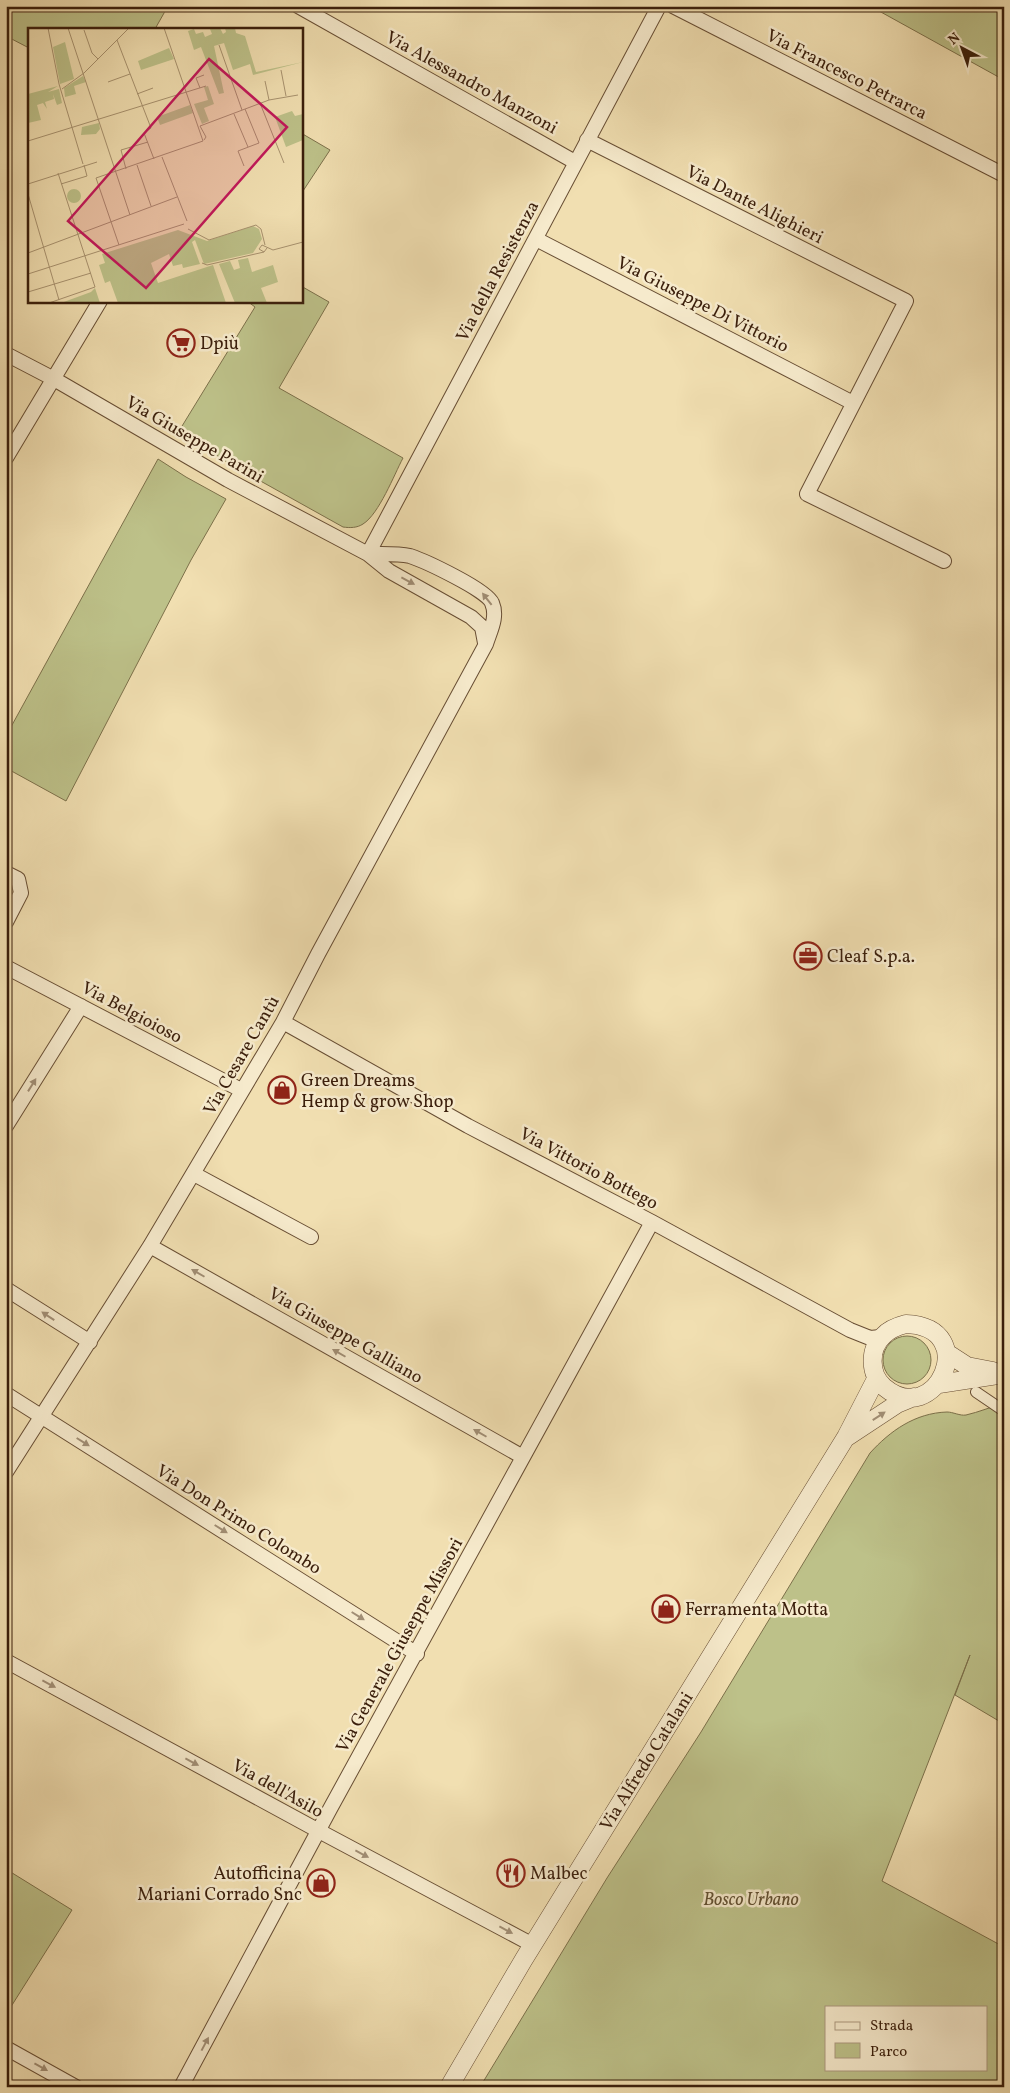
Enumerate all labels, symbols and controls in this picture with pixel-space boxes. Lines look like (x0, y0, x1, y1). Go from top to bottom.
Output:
north arrow (938, 22, 988, 72)
street label: Via Francesco Petrarca (761, 24, 931, 127)
street label: Via Alessandro Manzoni (381, 26, 562, 141)
inset map (28, 28, 302, 302)
text: N (944, 29, 965, 50)
street label: Via Dante Alighieri (681, 160, 827, 251)
street label: Via della Resistenza (451, 197, 546, 347)
street label: Via Giuseppe Di Vittorio (612, 251, 793, 360)
supermarket icon: Dpiù (166, 328, 196, 358)
place label: Dpiù (200, 332, 239, 357)
street label: Via Giuseppe Parini (121, 391, 268, 490)
one-way arrow (400, 577, 415, 585)
one-way arrow (482, 593, 493, 606)
office icon: Cleaf S.p.a. (793, 941, 823, 971)
place label: Cleaf S.p.a. (827, 945, 915, 970)
street label: Via Belgioioso (76, 976, 186, 1050)
street label: Via Cesare Cantù (198, 991, 287, 1120)
place label: Green Dreams Hemp & grow Shop (301, 1069, 454, 1115)
shop icon: Green Dreams Hemp & grow Shop (267, 1075, 297, 1105)
one-way arrow (28, 1078, 37, 1091)
street label: Via Vittorio Bottego (514, 1122, 662, 1217)
one-way arrow (191, 1268, 204, 1277)
street label: Via Giuseppe Galliano (263, 1282, 427, 1391)
one-way arrow (42, 1311, 55, 1320)
one-way arrow (332, 1348, 346, 1357)
one-way arrow (873, 1411, 886, 1421)
one-way arrow (473, 1429, 488, 1437)
one-way arrow (77, 1438, 90, 1447)
street label: Via Don Primo Colombo (151, 1459, 326, 1581)
one-way arrow (214, 1525, 227, 1534)
street label: Via Generale Giuseppe Missori (331, 1534, 470, 1758)
shop icon: Ferramenta Motta (651, 1594, 681, 1624)
place label: Ferramenta Motta (685, 1598, 828, 1623)
one-way arrow (351, 1611, 365, 1621)
one-way arrow (42, 1680, 56, 1688)
street label: Via Alfredo Catalani (594, 1688, 700, 1836)
street label: Via dell'Asilo (227, 1754, 328, 1825)
one-way arrow (185, 1758, 199, 1766)
one-way arrow (355, 1850, 369, 1858)
restaurant icon: Malbec (496, 1858, 526, 1888)
place label: Autofficina Mariani Corrado Snc (137, 1862, 302, 1908)
place label: Malbec (530, 1862, 588, 1887)
shop icon: Autofficina Mariani Corrado Snc (306, 1868, 336, 1898)
park label: Bosco Urbano (703, 1888, 799, 1913)
one-way arrow (499, 1926, 513, 1934)
legend (825, 2006, 988, 2070)
text: Strada (870, 2016, 913, 2037)
one-way arrow (200, 2037, 209, 2051)
text: Parco (870, 2042, 907, 2063)
one-way arrow (34, 2063, 47, 2072)

